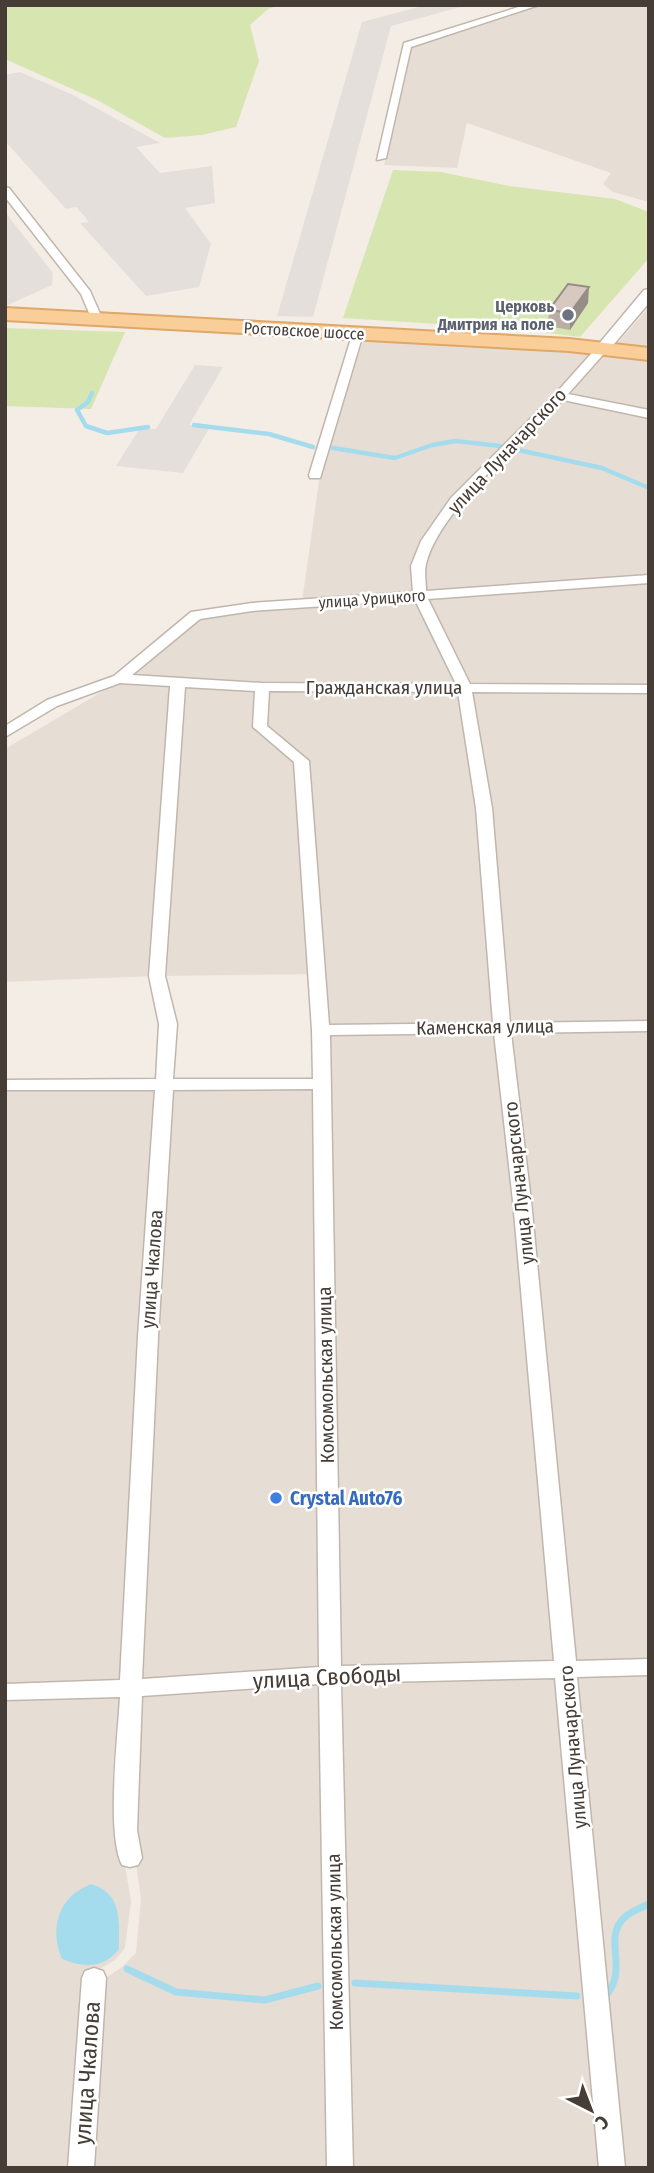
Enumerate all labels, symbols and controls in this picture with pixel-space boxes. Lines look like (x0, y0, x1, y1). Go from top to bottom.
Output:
place label: Церковь Дмитрия на поле (437, 297, 554, 334)
marker: Церковь Дмитрия на поле (560, 307, 576, 323)
street label: Ростовское шоссе (243, 318, 365, 344)
street label: улица Луначарского (443, 383, 571, 519)
street label: улица Урицкого (318, 586, 426, 612)
street label: Гражданская улица (306, 676, 462, 699)
street label: Каменская улица (416, 1014, 554, 1040)
street label: улица Луначарского (499, 1100, 539, 1266)
street label: улица Чкалова (136, 1209, 168, 1329)
street label: Комсомольская улица (313, 1286, 339, 1464)
place label: Crystal Auto76 (290, 1487, 402, 1510)
marker: Crystal Auto76 (268, 1490, 284, 1506)
street label: улица Свободы (252, 1659, 402, 1695)
street label: улица Луначарского (554, 1664, 592, 1830)
street label: Комсомольская улица (322, 1853, 348, 2031)
street label: улица Чкалова (68, 2000, 106, 2146)
north arrow (556, 2075, 626, 2145)
text: С (591, 2110, 613, 2134)

